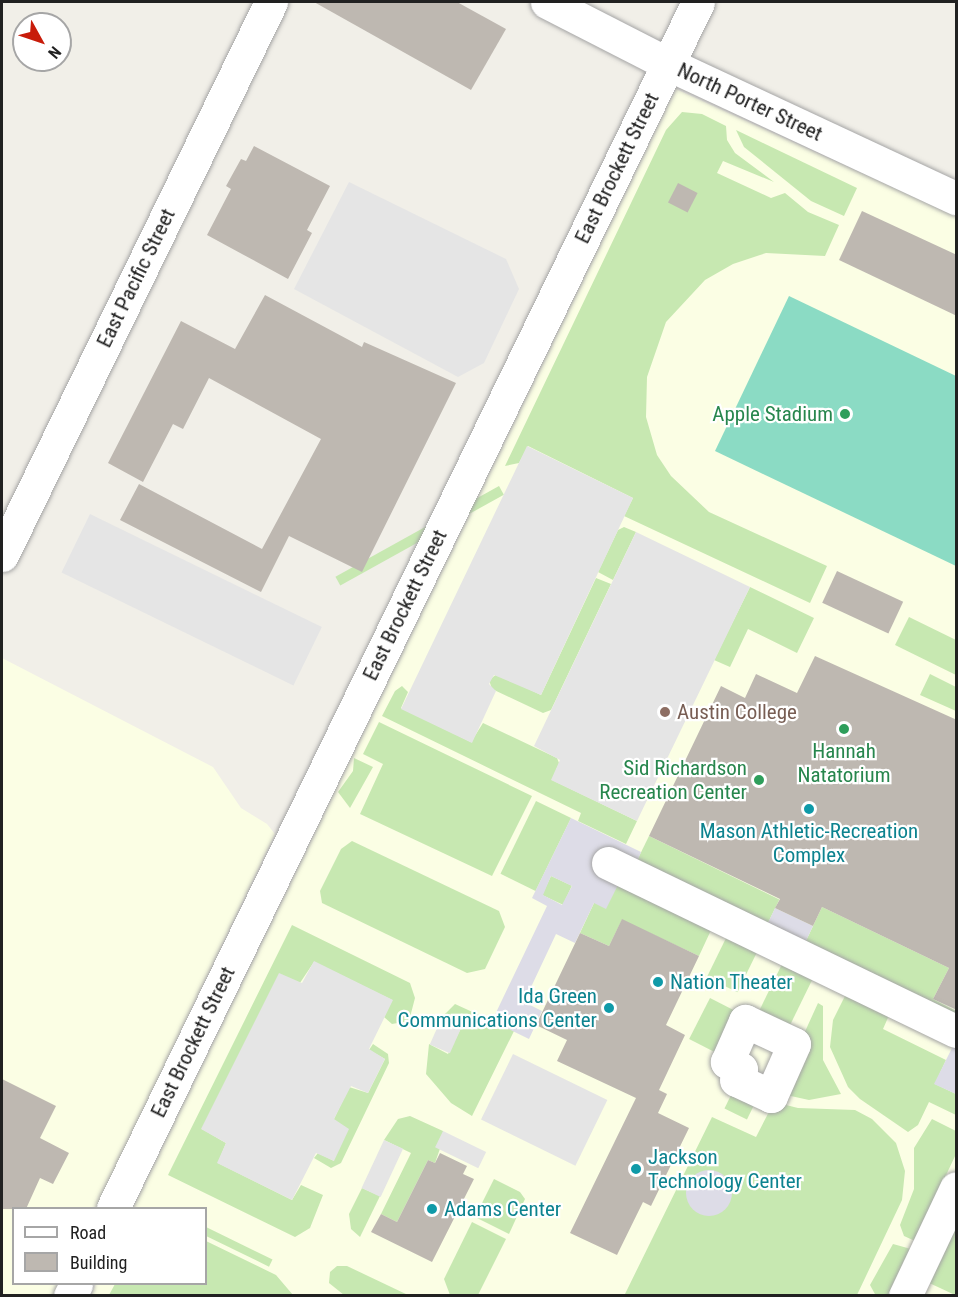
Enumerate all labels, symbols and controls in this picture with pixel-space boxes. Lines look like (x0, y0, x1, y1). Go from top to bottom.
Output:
north arrow (12, 12, 72, 72)
text: N (44, 43, 65, 62)
street label: North Porter Street (673, 57, 827, 147)
street label: East Brockett Street (570, 89, 664, 247)
street label: East Pacific Street (92, 205, 180, 351)
place label: Apple Stadium (712, 401, 833, 427)
marker: Apple Stadium (838, 407, 852, 421)
street label: East Brockett Street (358, 526, 452, 684)
place label: Austin College (677, 699, 797, 725)
marker: Austin College (658, 705, 672, 719)
marker: Hannah Natatorium (837, 722, 851, 736)
place label: Hannah Natatorium (797, 738, 891, 788)
place label: Sid Richardson Recreation Center (599, 755, 747, 805)
marker: Sid Richardson Recreation Center (752, 773, 766, 787)
marker: Mason Athletic-Recreation Complex (802, 802, 816, 816)
place label: Mason Athletic-Recreation Complex (700, 818, 918, 868)
street label: East Brockett Street (146, 963, 240, 1121)
place label: Nation Theater (670, 969, 793, 995)
marker: Nation Theater (651, 975, 665, 989)
place label: Ida Green Communications Center (398, 983, 597, 1033)
marker: Ida Green Communications Center (602, 1001, 616, 1015)
place label: Jackson Technology Center (648, 1144, 802, 1194)
marker: Jackson Technology Center (629, 1162, 643, 1176)
place label: Adams Center (444, 1196, 561, 1222)
marker: Adams Center (425, 1202, 439, 1216)
legend (12, 1207, 207, 1285)
text: Road (70, 1222, 106, 1243)
text: Building (70, 1252, 127, 1273)

